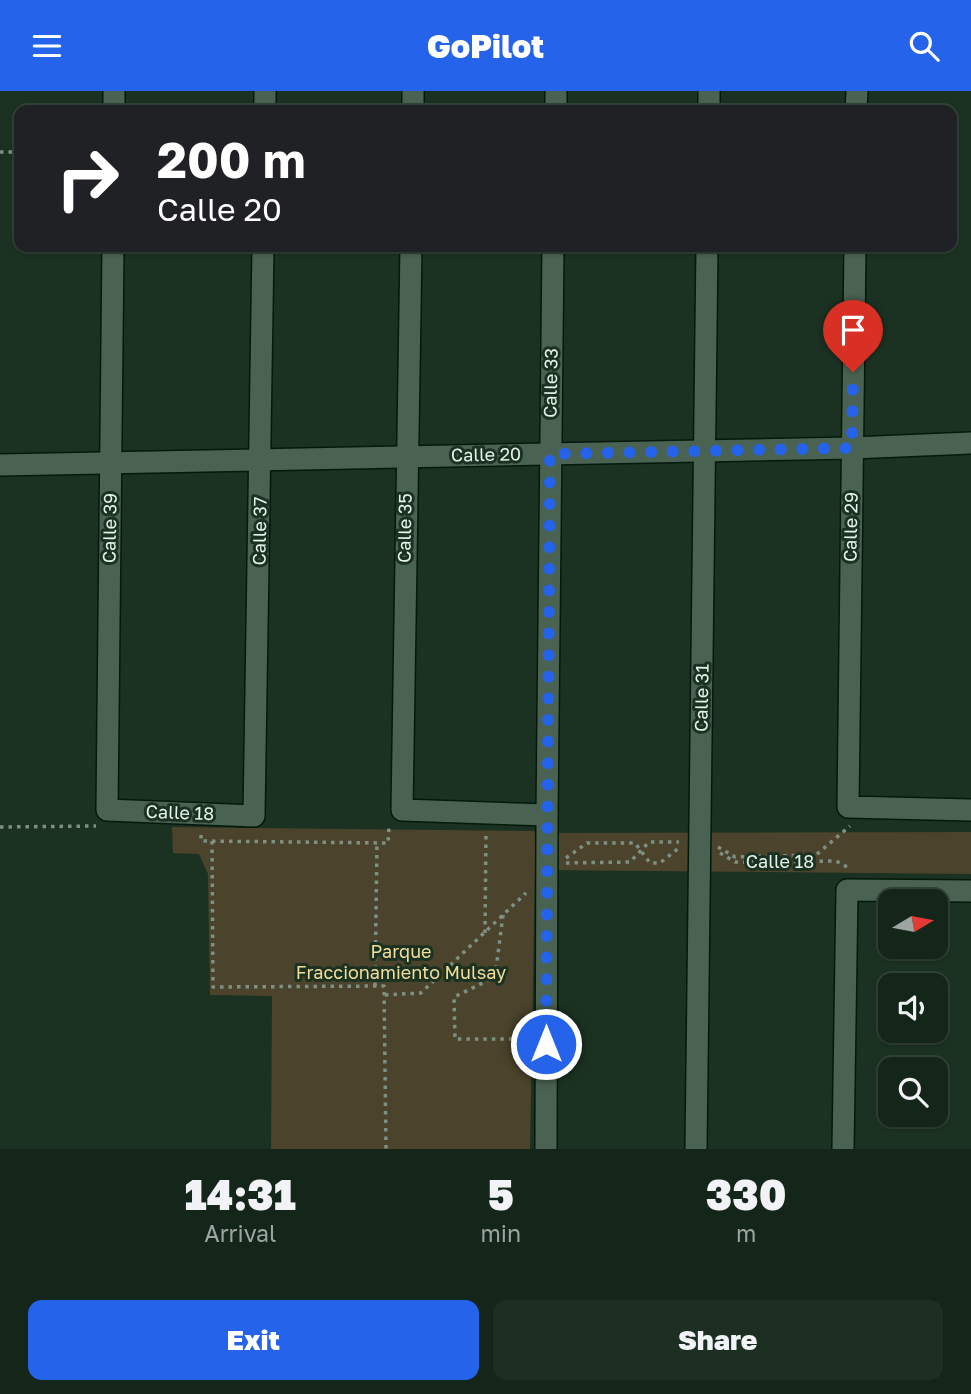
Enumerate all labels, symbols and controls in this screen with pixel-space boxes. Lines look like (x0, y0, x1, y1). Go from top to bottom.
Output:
icon: menu (28, 27, 66, 65)
text: GoPilot (427, 27, 544, 65)
icon: search (905, 27, 943, 65)
text: 200 m (157, 130, 306, 189)
icon: right (42, 133, 133, 224)
text: Calle 20 (157, 190, 282, 228)
pin (823, 300, 883, 372)
icon: arrive (834, 311, 872, 349)
street label: Calle 33 (538, 348, 562, 418)
street label: Calle 20 (451, 442, 521, 466)
street label: Calle 29 (838, 492, 862, 562)
street label: Calle 39 (97, 493, 121, 563)
street label: Calle 35 (392, 493, 416, 563)
street label: Calle 37 (247, 496, 271, 566)
street label: Calle 31 (689, 664, 713, 732)
street label: Calle 18 (145, 800, 215, 824)
street label: Calle 18 (746, 850, 814, 872)
north arrow (878, 889, 948, 959)
map controls (878, 889, 948, 1127)
park label: Parque Fraccionamiento Mulsay (296, 940, 506, 983)
button: sound (878, 973, 948, 1043)
position arrow (509, 1007, 583, 1081)
button: search (878, 1057, 948, 1127)
text: 14:31 (185, 1169, 296, 1219)
text: 5 (488, 1169, 514, 1219)
text: 330 (706, 1169, 786, 1219)
text: Arrival (204, 1219, 276, 1247)
text: min (481, 1219, 521, 1247)
text: m (736, 1219, 756, 1247)
button: Exit (28, 1300, 479, 1380)
button: Share (493, 1300, 943, 1380)

